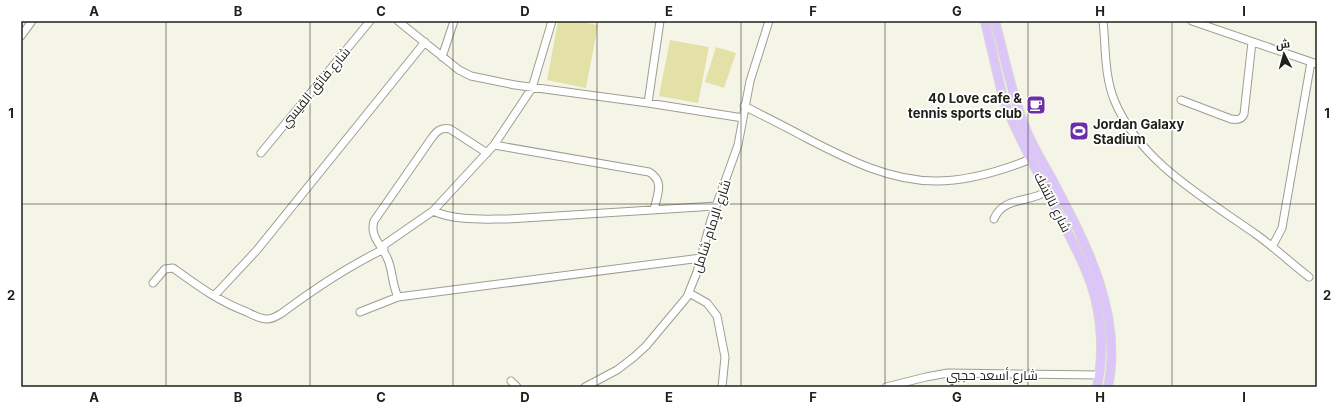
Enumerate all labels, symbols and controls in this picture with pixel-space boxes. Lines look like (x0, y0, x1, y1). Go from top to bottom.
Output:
text: A (89, 3, 99, 19)
text: B (234, 3, 243, 19)
text: C (376, 3, 386, 19)
text: D (520, 3, 530, 19)
text: E (665, 3, 673, 19)
text: F (809, 3, 817, 19)
text: G (952, 3, 962, 19)
text: H (1095, 3, 1105, 19)
text: I (1242, 3, 1246, 19)
north arrow (1264, 34, 1304, 74)
text: ش (1275, 36, 1291, 52)
street label: شارع فائق القيسي (277, 44, 356, 132)
place label: 40 Love cafe & tennis sports club (908, 90, 1022, 121)
cafe icon: 40 Love cafe & tennis sports club (1025, 94, 1047, 116)
text: 1 (8, 105, 14, 121)
text: 1 (1324, 105, 1330, 121)
place label: Jordan Galaxy Stadium (1093, 116, 1184, 147)
sports icon: Jordan Galaxy Stadium (1068, 120, 1090, 142)
street label: شارع نالتشك (1030, 169, 1075, 235)
street label: شارع الإمام شامل (688, 178, 735, 275)
text: 2 (7, 287, 15, 303)
text: 2 (1323, 287, 1331, 303)
street label: شارع أسعد حجبي (946, 367, 1038, 386)
text: A (89, 389, 99, 405)
text: B (234, 389, 243, 405)
text: C (376, 389, 386, 405)
text: D (520, 389, 530, 405)
text: E (665, 389, 673, 405)
text: F (809, 389, 817, 405)
text: G (952, 389, 962, 405)
text: H (1095, 389, 1105, 405)
text: I (1242, 389, 1246, 405)

